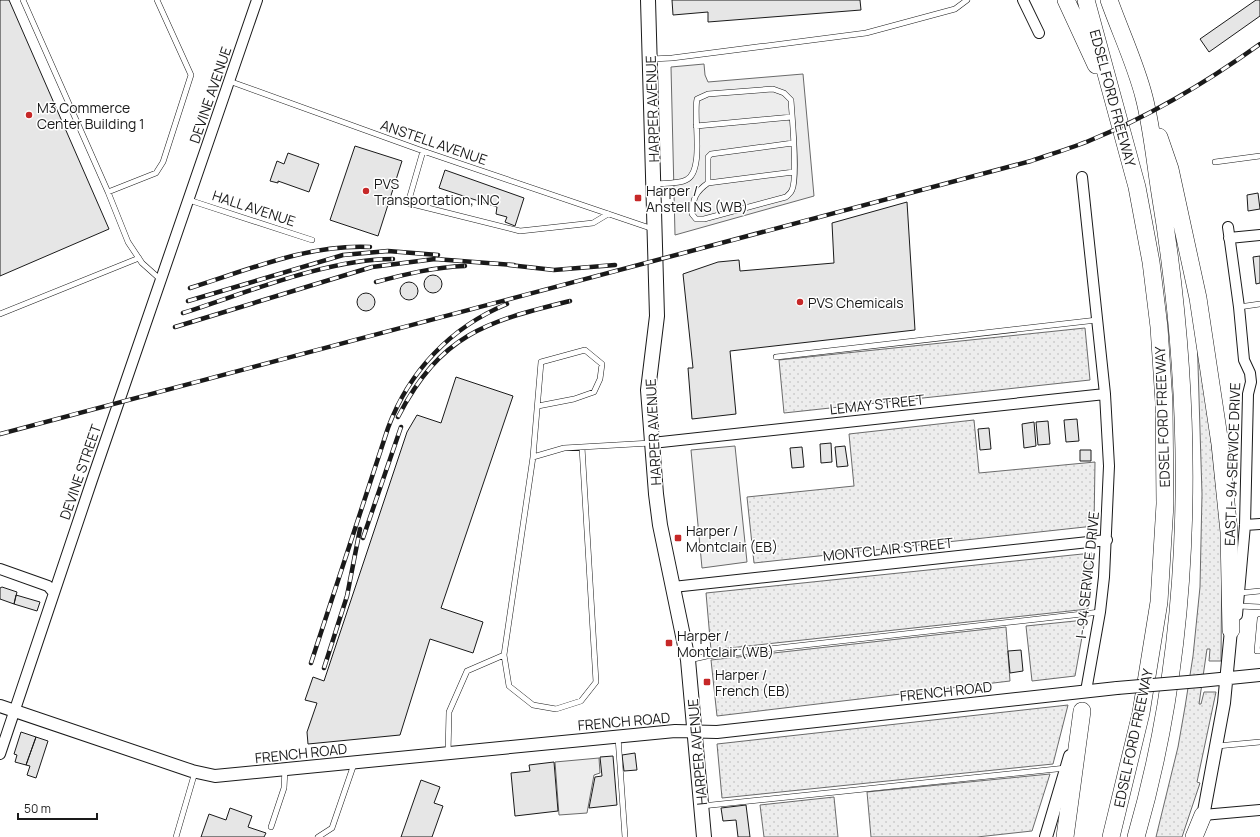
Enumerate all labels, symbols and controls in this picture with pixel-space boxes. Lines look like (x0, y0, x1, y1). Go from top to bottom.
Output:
street label: EDSEL FORD FREEWAY (1086, 27, 1141, 169)
street label: DEVINE AVENUE (185, 44, 235, 146)
street label: HARPER AVENUE (641, 55, 663, 163)
place label: M3 Commerce Center Building 1 (37, 98, 145, 133)
marker: M3 Commerce Center Building 1 (24, 110, 34, 120)
street label: ANSTELL AVENUE (378, 115, 490, 169)
place label: PVS Transportation, INC (374, 174, 500, 209)
place label: Harper / Anstell NS (WB) (646, 181, 748, 216)
street label: HALL AVENUE (210, 186, 298, 230)
marker: PVS Transportation, INC (361, 186, 371, 196)
marker: Harper / Anstell NS (WB) (633, 193, 643, 203)
place label: PVS Chemicals (808, 293, 904, 312)
marker: PVS Chemicals (795, 297, 805, 307)
street label: EDSEL FORD FREEWAY (1150, 346, 1174, 488)
street label: HARPER AVENUE (641, 378, 665, 486)
street label: EAST I- 94 SERVICE DRIVE (1220, 382, 1244, 546)
street label: LEMAY STREET (829, 390, 926, 418)
street label: DEVINE STREET (55, 421, 105, 522)
street label: I- 94 SERVICE DRIVE (1071, 511, 1103, 639)
place label: Harper / Montclair (EB) (686, 521, 778, 556)
marker: Harper / Montclair (EB) (673, 533, 683, 543)
street label: MONTCLAIR STREET (822, 533, 955, 565)
place label: Harper / Montclair (WB) (677, 626, 774, 661)
marker: Harper / Montclair (WB) (664, 638, 674, 648)
place label: Harper / French (EB) (715, 665, 791, 700)
street label: EDSEL FORD FREEWAY (1109, 667, 1157, 809)
marker: Harper / French (EB) (702, 677, 712, 687)
street label: FRENCH ROAD (899, 677, 993, 705)
street label: HARPER AVENUE (683, 698, 711, 806)
street label: FRENCH ROAD (577, 707, 671, 735)
street label: FRENCH ROAD (254, 739, 348, 767)
scale bar (18, 795, 97, 821)
text: 50 m (24, 800, 51, 817)

